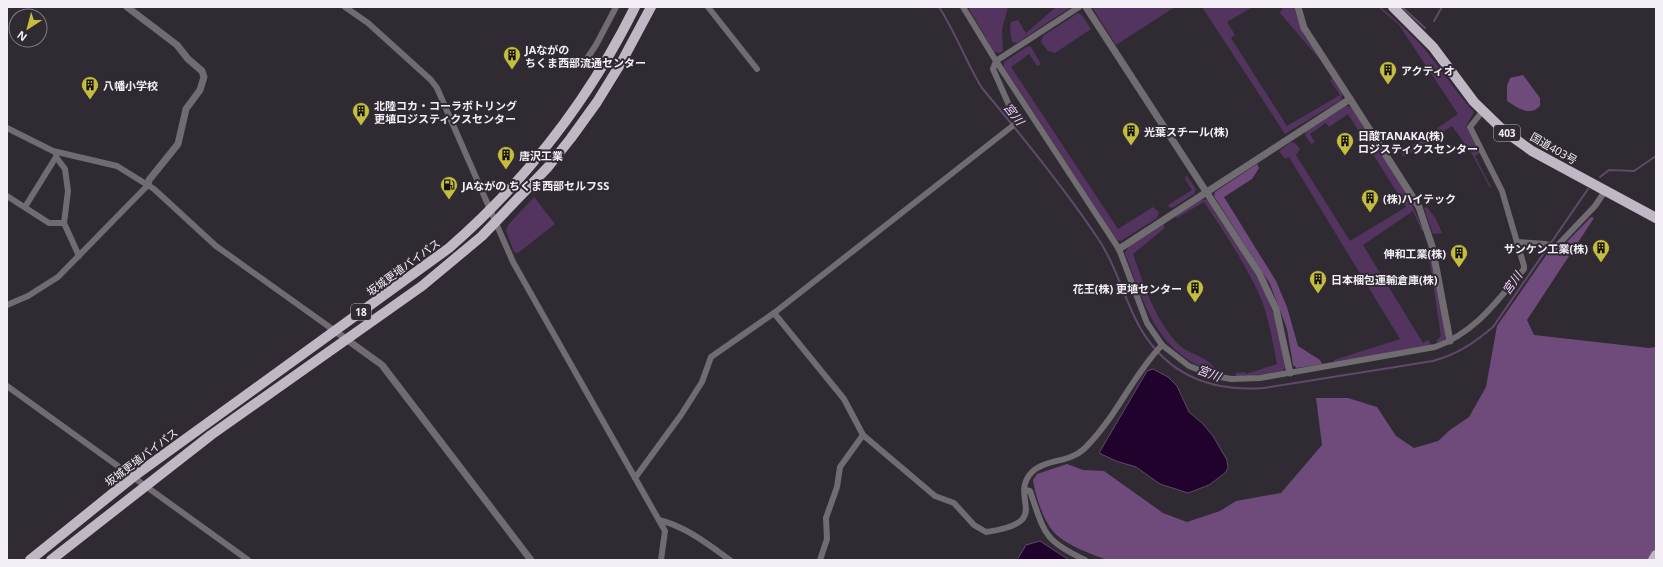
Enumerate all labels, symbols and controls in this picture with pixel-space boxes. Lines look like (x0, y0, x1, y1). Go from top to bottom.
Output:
north arrow (8, 8, 48, 48)
text: N (14, 28, 30, 45)
place label: JAながの ちくま西部流通センター (524, 42, 646, 70)
building icon: JAながの ちくま西部流通センター (502, 45, 522, 70)
building icon: アクティオ (1378, 60, 1398, 85)
place label: アクティオ (1401, 63, 1455, 78)
building icon: 八幡小学校 (80, 75, 100, 100)
place label: 八幡小学校 (103, 78, 158, 93)
place label: 北陸コカ・コーラボトリング 更埴ロジスティクスセンター (374, 98, 517, 126)
water label: 宮川 (1000, 99, 1029, 130)
building icon: 北陸コカ・コーラボトリング 更埴ロジスティクスセンター (351, 101, 371, 126)
building icon: 光葉スチール(株) (1121, 121, 1141, 146)
place label: 光葉スチール(株) (1144, 124, 1229, 139)
road number: 403 (1494, 125, 1520, 141)
place label: 日酸TANAKA(株) ロジスティクスセンター (1358, 128, 1478, 156)
street label: 国道403号 (1528, 129, 1580, 167)
building icon: 日酸TANAKA(株) ロジスティクスセンター (1335, 131, 1355, 156)
building icon: 唐沢工業 (496, 145, 516, 170)
place label: 唐沢工業 (519, 148, 563, 163)
fuel station icon: JAながの ちくま西部セルフSS (439, 175, 459, 200)
place label: JAながの ちくま西部セルフSS (461, 178, 609, 193)
building icon: (株)ハイテック (1360, 188, 1380, 213)
place label: (株)ハイテック (1383, 191, 1456, 206)
street label: 坂城更埴バイパス (363, 235, 443, 299)
building icon: サンケン工業(株) (1591, 238, 1611, 263)
place label: サンケン工業(株) (1504, 241, 1588, 256)
building icon: 伸和工業(株) (1449, 243, 1469, 268)
place label: 伸和工業(株) (1384, 246, 1446, 261)
water label: 宮川 (1498, 267, 1527, 298)
building icon: 日本梱包運輸倉庫(株) (1308, 269, 1328, 294)
place label: 日本梱包運輸倉庫(株) (1331, 272, 1438, 287)
building icon: 花王(株) 更埴センター (1185, 278, 1205, 303)
place label: 花王(株) 更埴センター (1073, 281, 1182, 296)
road number: 18 (351, 304, 371, 320)
water label: 宮川 (1195, 361, 1225, 386)
street label: 坂城更埴バイパス (101, 425, 181, 489)

